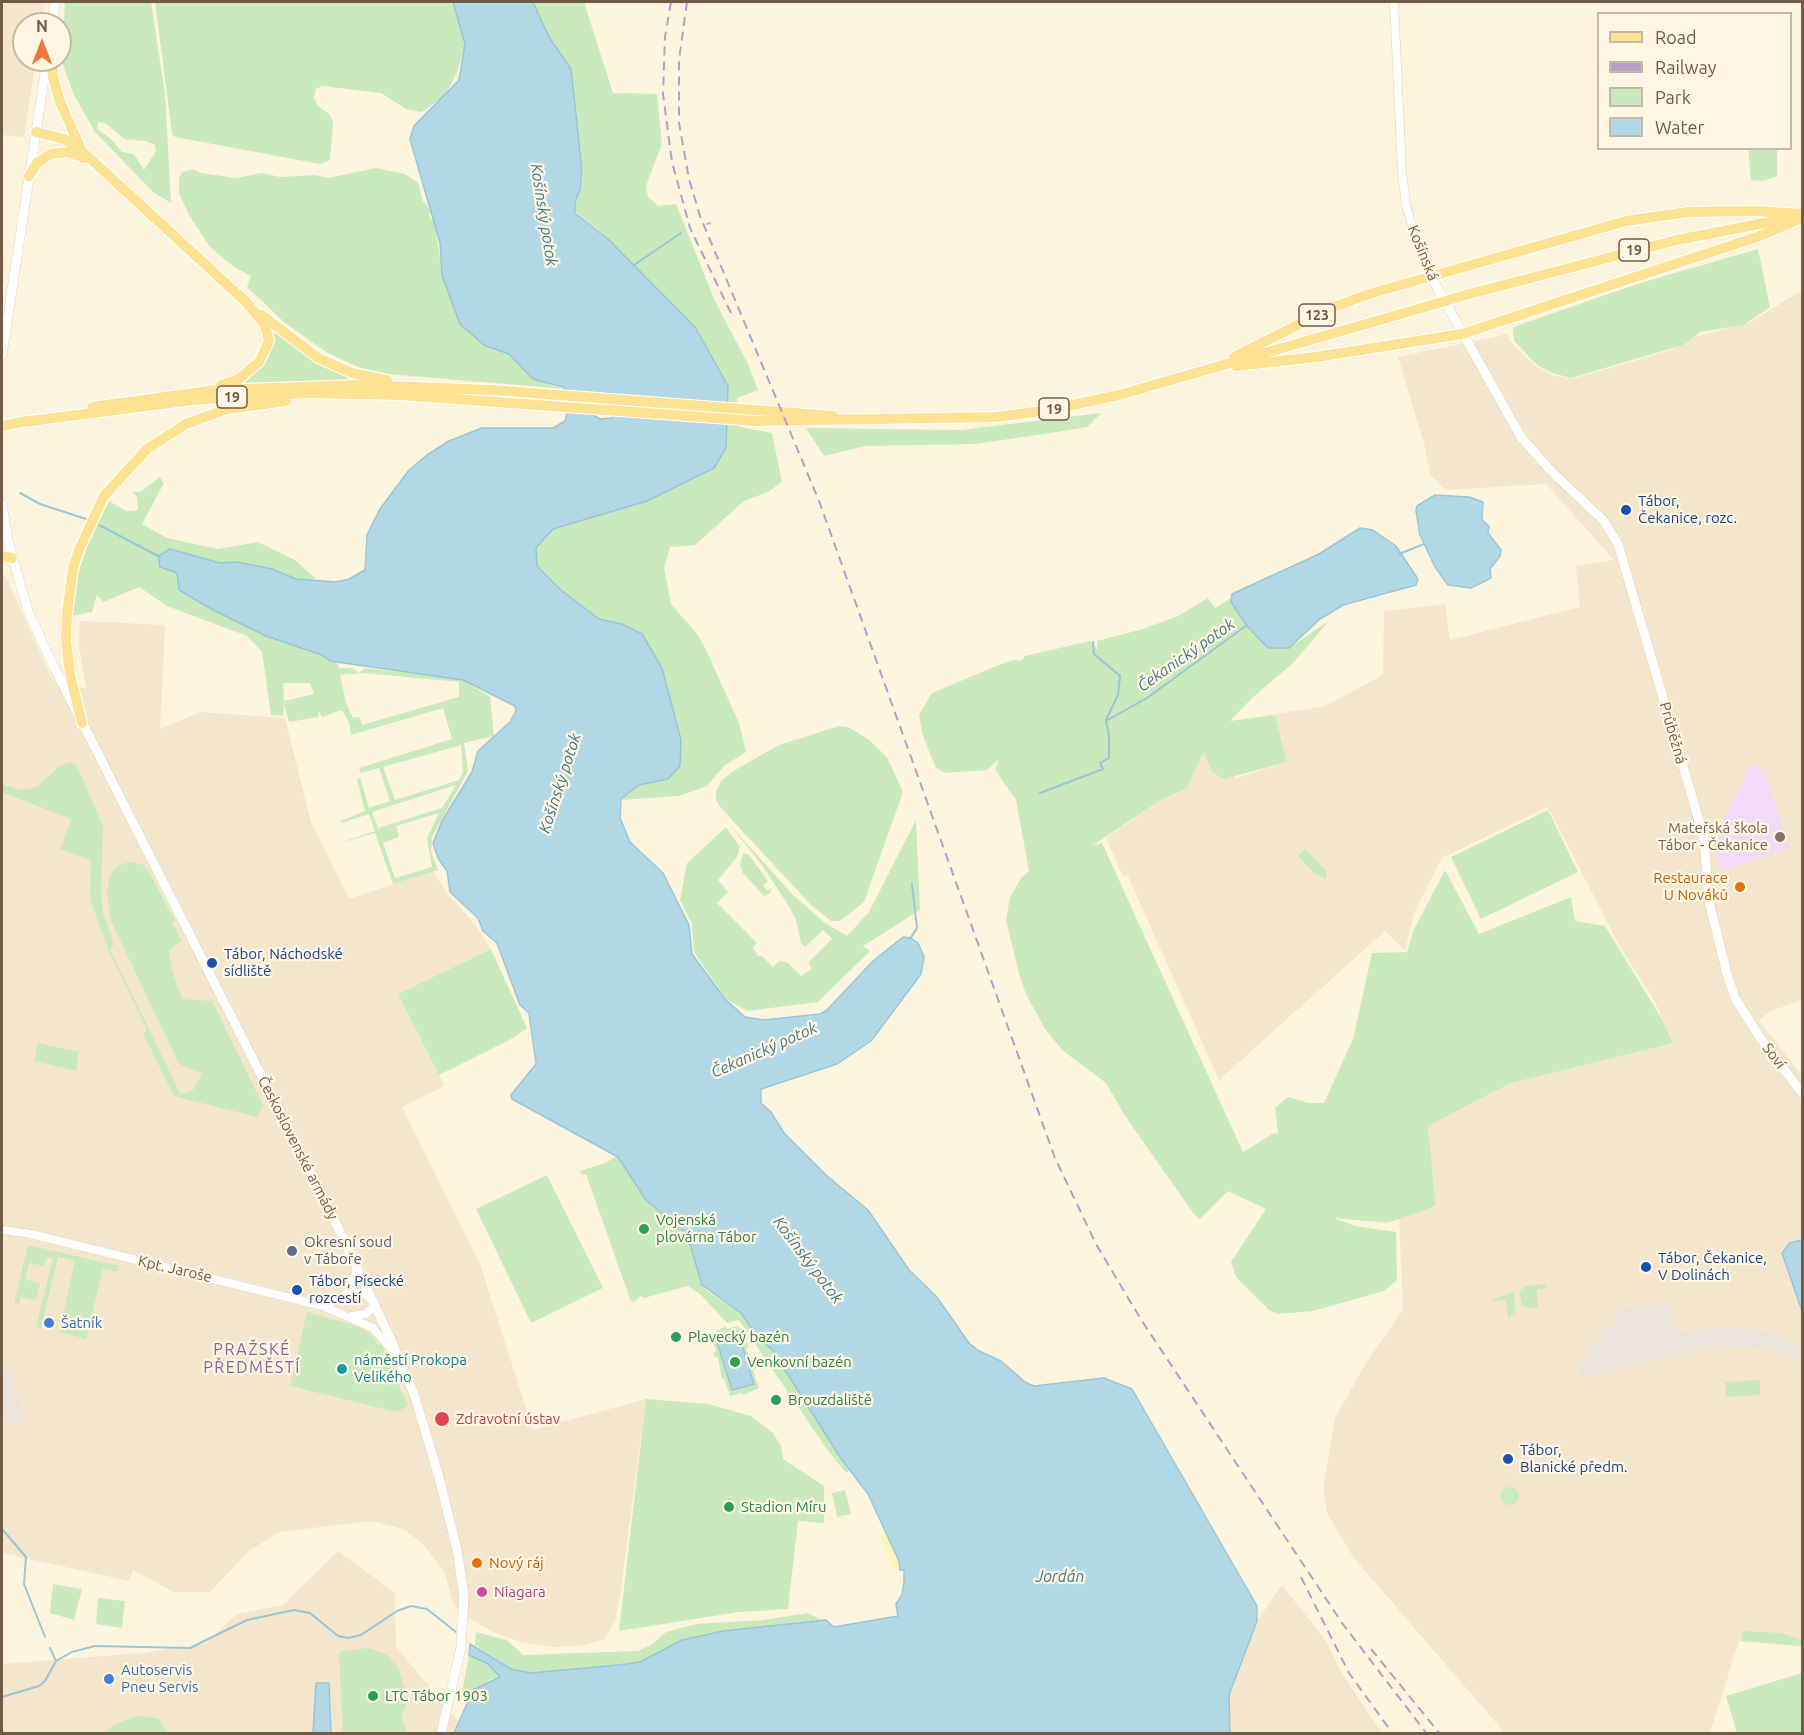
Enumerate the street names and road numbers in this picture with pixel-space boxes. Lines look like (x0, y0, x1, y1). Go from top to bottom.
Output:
street label: Košínská (1404, 223, 1442, 283)
road number: 19 (1619, 239, 1649, 261)
road number: 123 (1299, 304, 1335, 326)
road number: 19 (217, 386, 247, 408)
road number: 19 (1039, 398, 1069, 420)
street label: Průběžná (1656, 700, 1690, 766)
street label: Soví (1759, 1040, 1789, 1072)
street label: Československé armády (254, 1073, 342, 1223)
street label: Kpt. Jaroše (136, 1252, 214, 1286)

